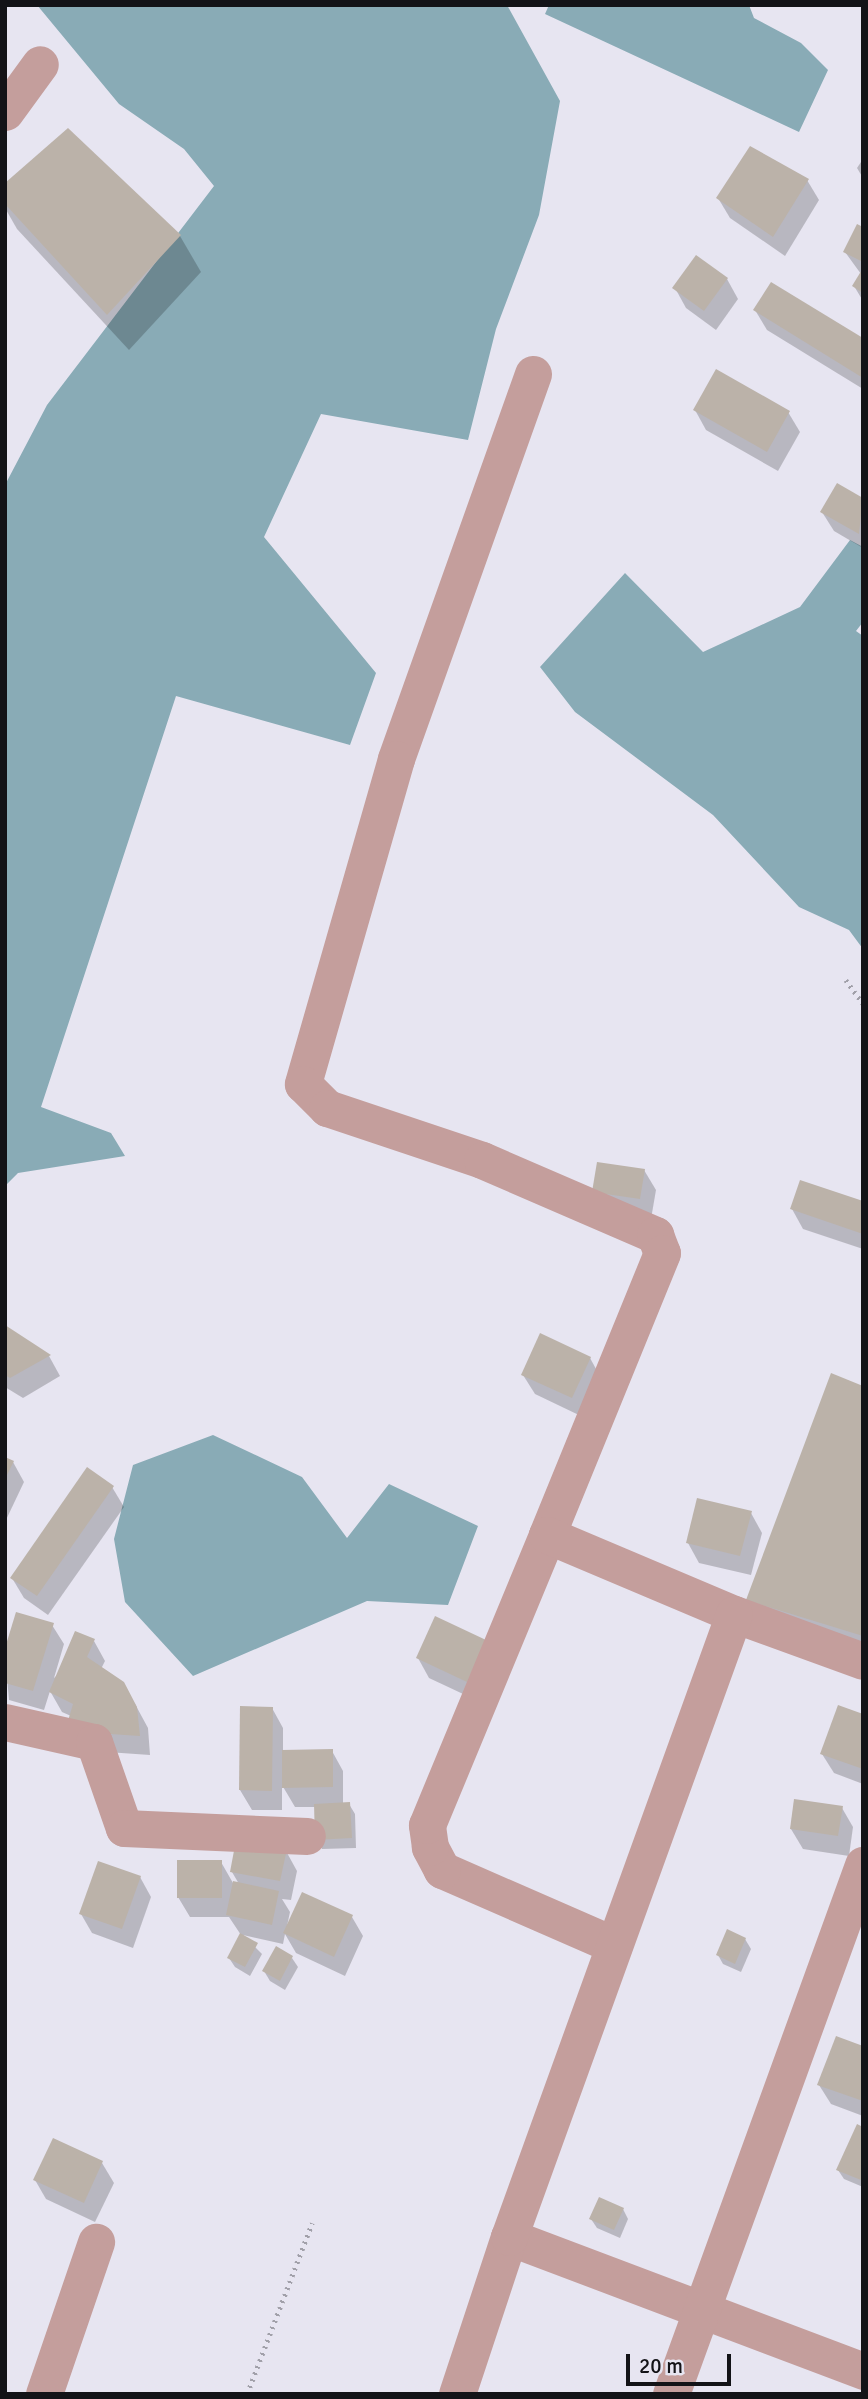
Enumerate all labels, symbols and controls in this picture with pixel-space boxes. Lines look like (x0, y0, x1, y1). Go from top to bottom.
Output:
scale bar (630, 2340, 735, 2384)
text: 20 m (639, 2353, 683, 2379)

